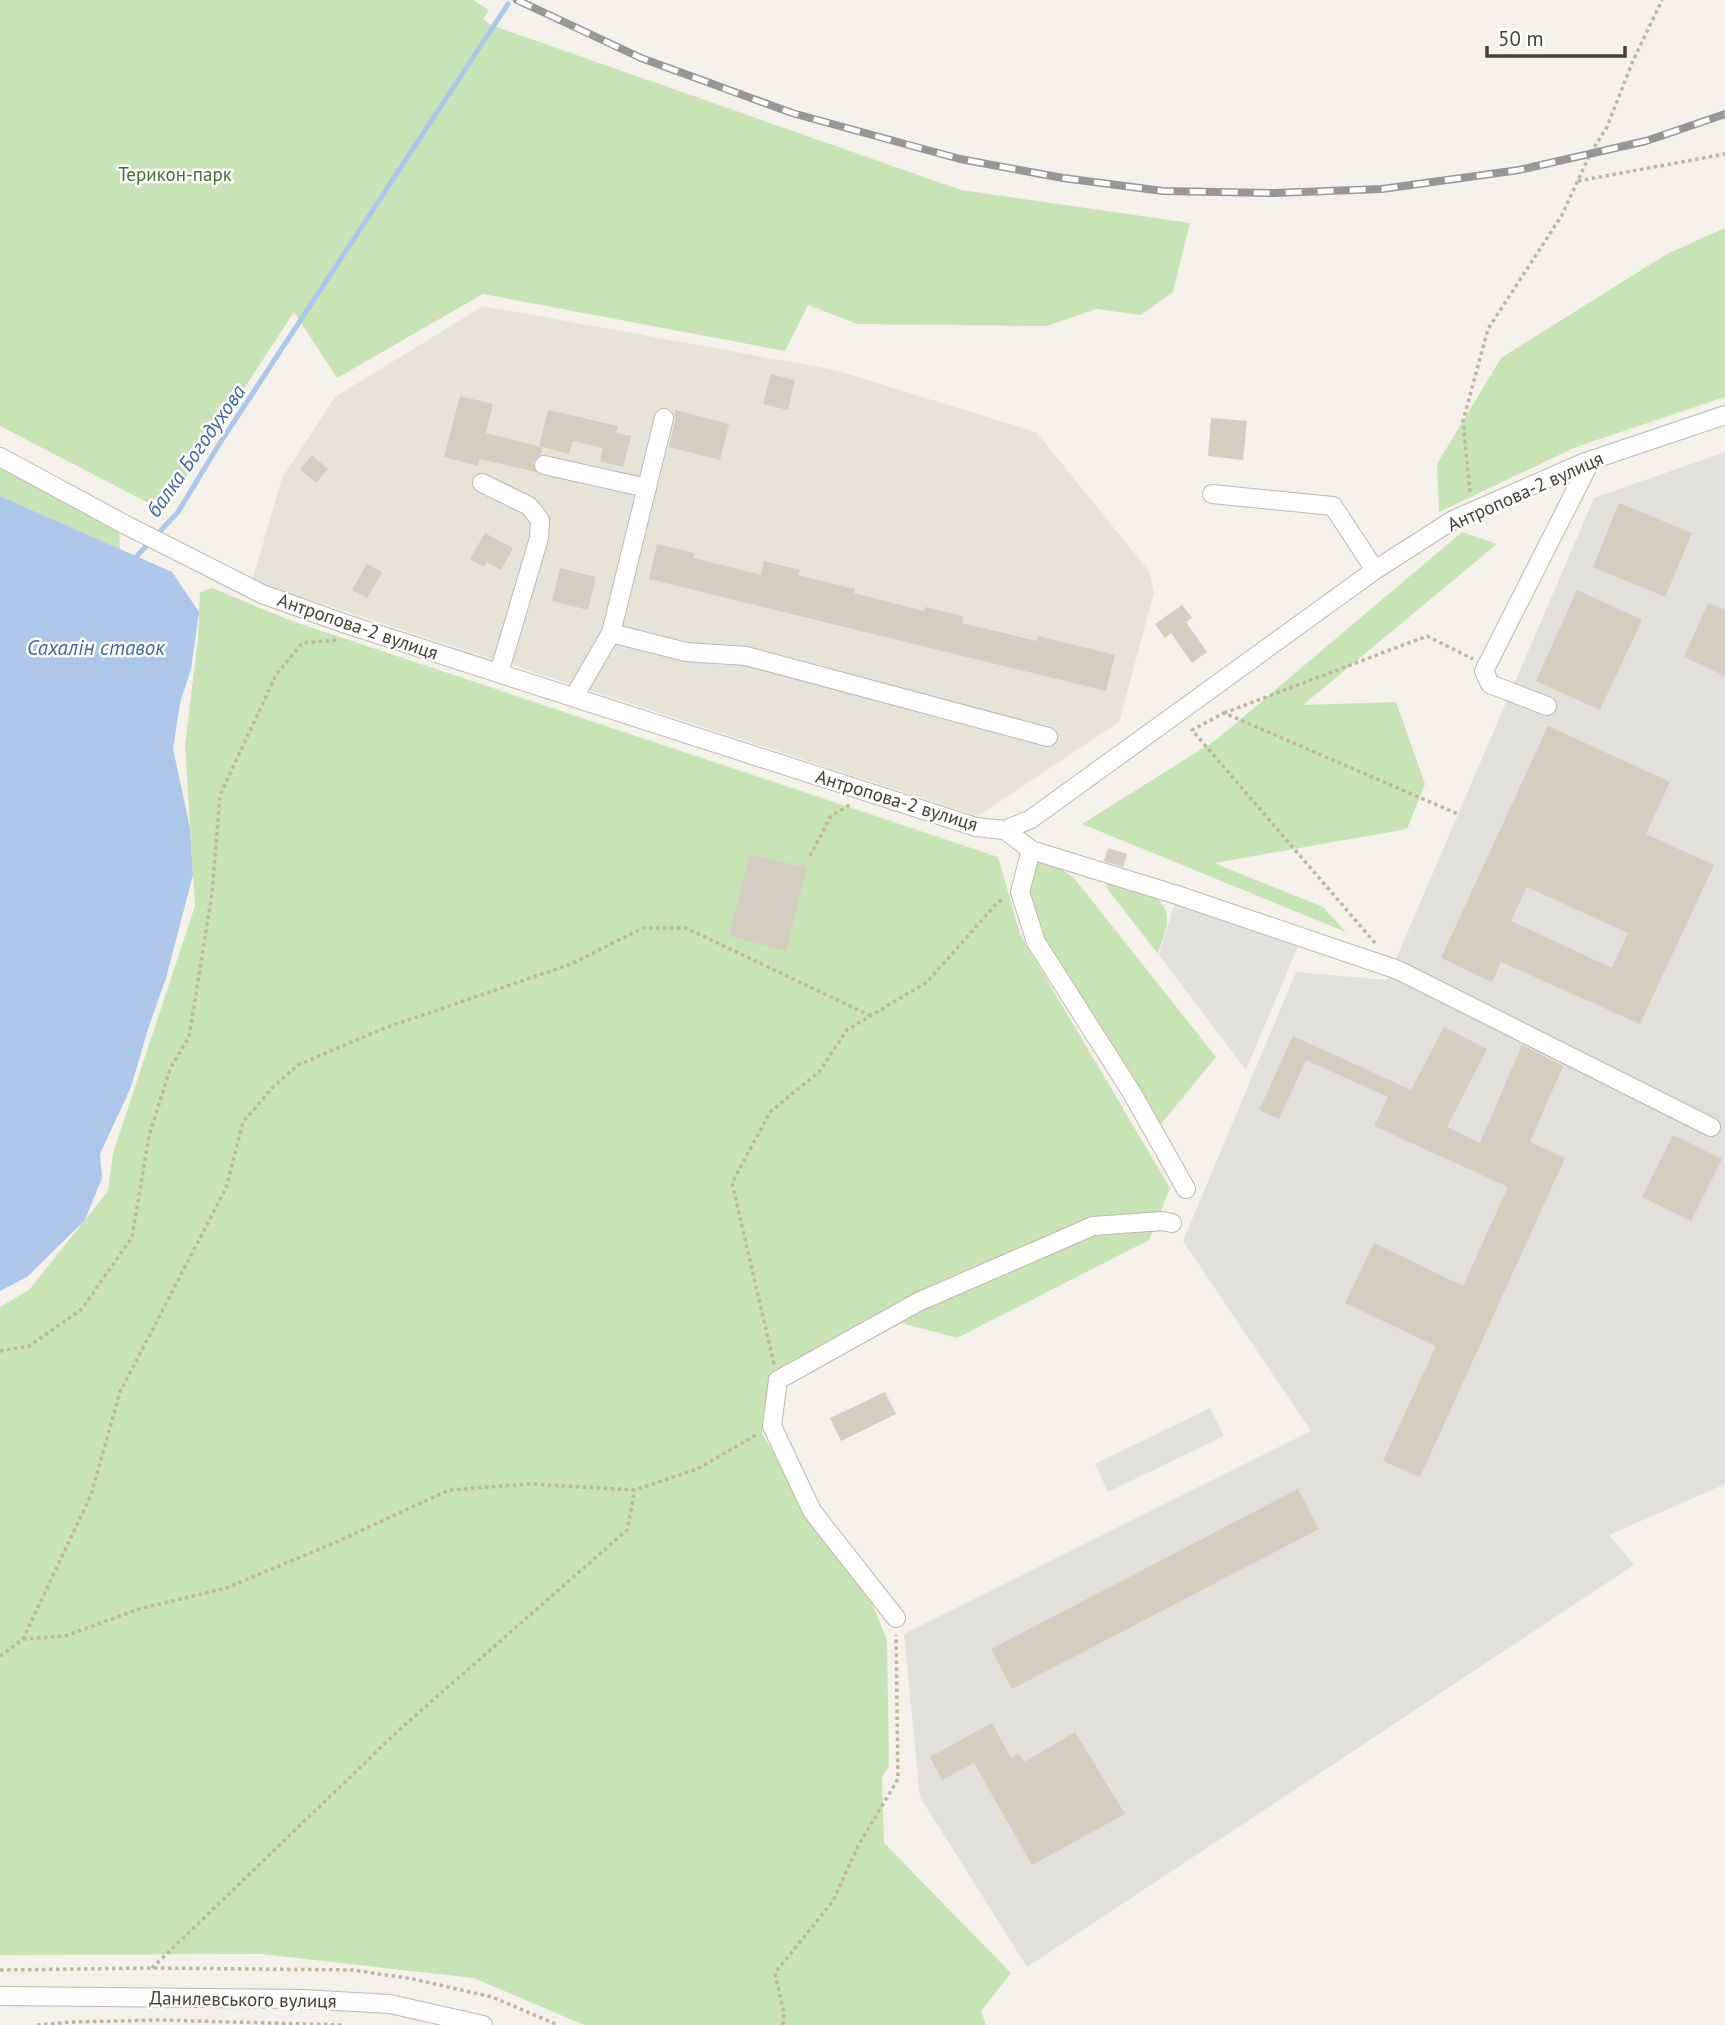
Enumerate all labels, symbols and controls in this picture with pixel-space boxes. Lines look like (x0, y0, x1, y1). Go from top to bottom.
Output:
scale bar (1487, 14, 1625, 58)
text: 50 m (1498, 25, 1544, 52)
park label: Терикон-парк (118, 162, 232, 186)
water label: балка Богодухова (140, 379, 252, 522)
street label: Антропова-2 вулиця (1443, 446, 1607, 536)
street label: Антропова-2 вулиця (274, 587, 442, 665)
water label: Сахалін ставок (27, 634, 166, 661)
street label: Антропова-2 вулиця (813, 764, 981, 836)
street label: Данилевського вулиця (149, 1985, 337, 2013)

